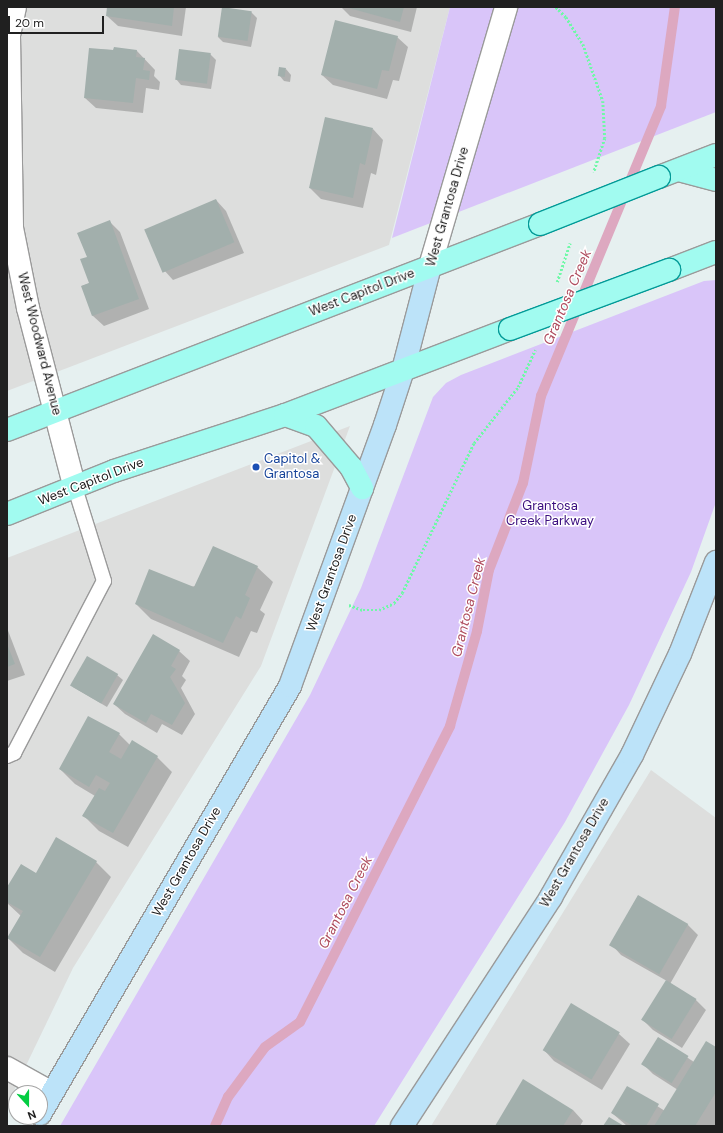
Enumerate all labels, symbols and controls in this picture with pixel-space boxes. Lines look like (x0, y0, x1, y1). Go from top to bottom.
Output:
scale bar (10, 8, 106, 34)
text: 20 m (15, 15, 44, 31)
street label: West Grantosa Drive (423, 145, 473, 269)
water label: Grantosa Creek (539, 247, 595, 347)
street label: West Capitol Drive (307, 266, 417, 320)
street label: West Woodward Avenue (14, 271, 64, 417)
place label: Capitol & Grantosa (264, 452, 320, 483)
street label: West Capitol Drive (36, 455, 146, 509)
marker: Capitol & Grantosa (251, 462, 261, 472)
park label: Grantosa Creek Parkway (506, 499, 594, 530)
street label: West Grantosa Drive (304, 512, 360, 634)
water label: Grantosa Creek (448, 555, 488, 659)
street label: West Grantosa Drive (537, 796, 613, 910)
street label: West Grantosa Drive (149, 805, 225, 919)
water label: Grantosa Creek (314, 853, 376, 951)
north arrow (8, 1085, 48, 1125)
text: N (26, 1107, 38, 1123)

